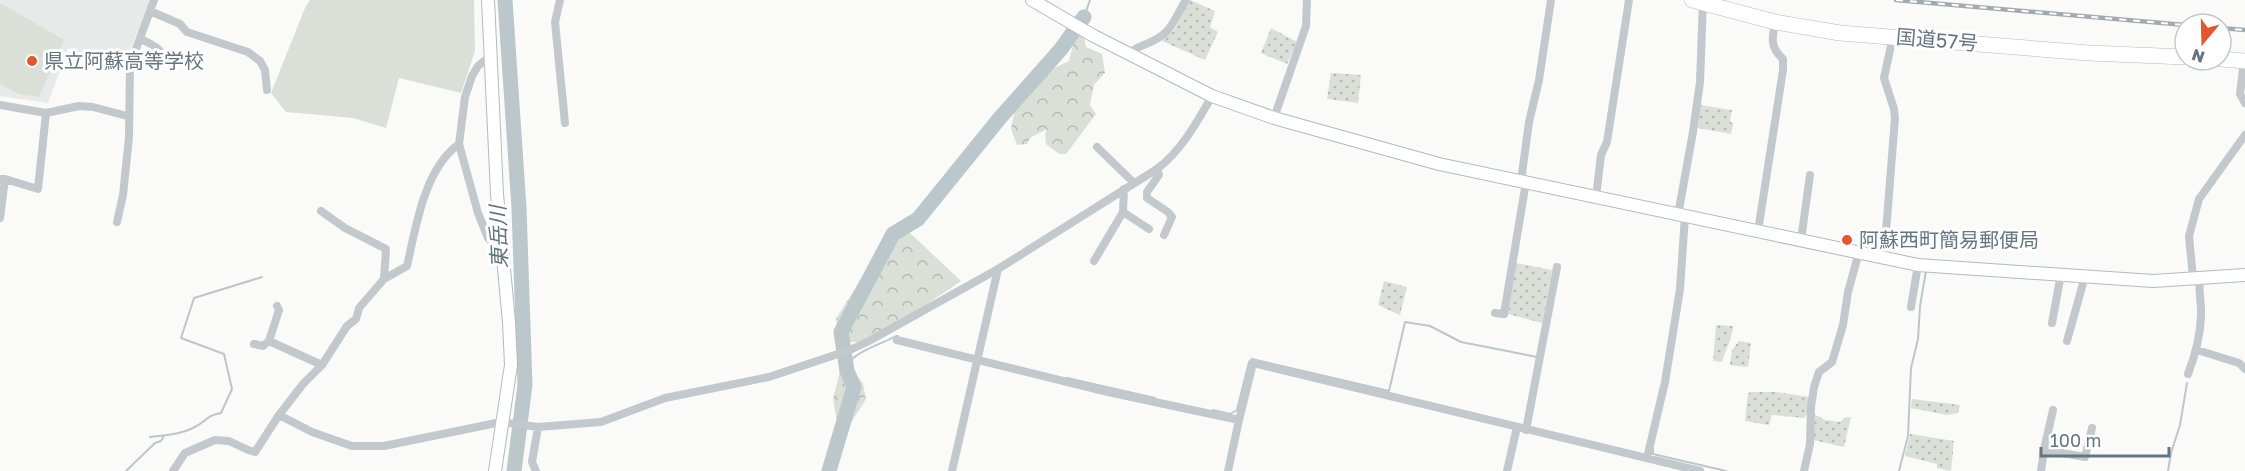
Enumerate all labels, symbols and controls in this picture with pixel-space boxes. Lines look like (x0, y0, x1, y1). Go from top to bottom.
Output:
north arrow (2173, 12, 2233, 72)
street label: 国道57号 (1895, 23, 1979, 55)
text: N (2189, 45, 2207, 68)
place label: 県立阿蘇高等学校 (44, 48, 204, 72)
marker: 県立阿蘇高等学校 (25, 54, 39, 68)
water label: 東岳川 (484, 203, 512, 269)
place label: 阿蘇西町簡易郵便局 (1859, 227, 2039, 251)
marker: 阿蘇西町簡易郵便局 (1840, 233, 1854, 247)
scale bar (2041, 420, 2168, 458)
text: 100 m (2050, 429, 2101, 451)

